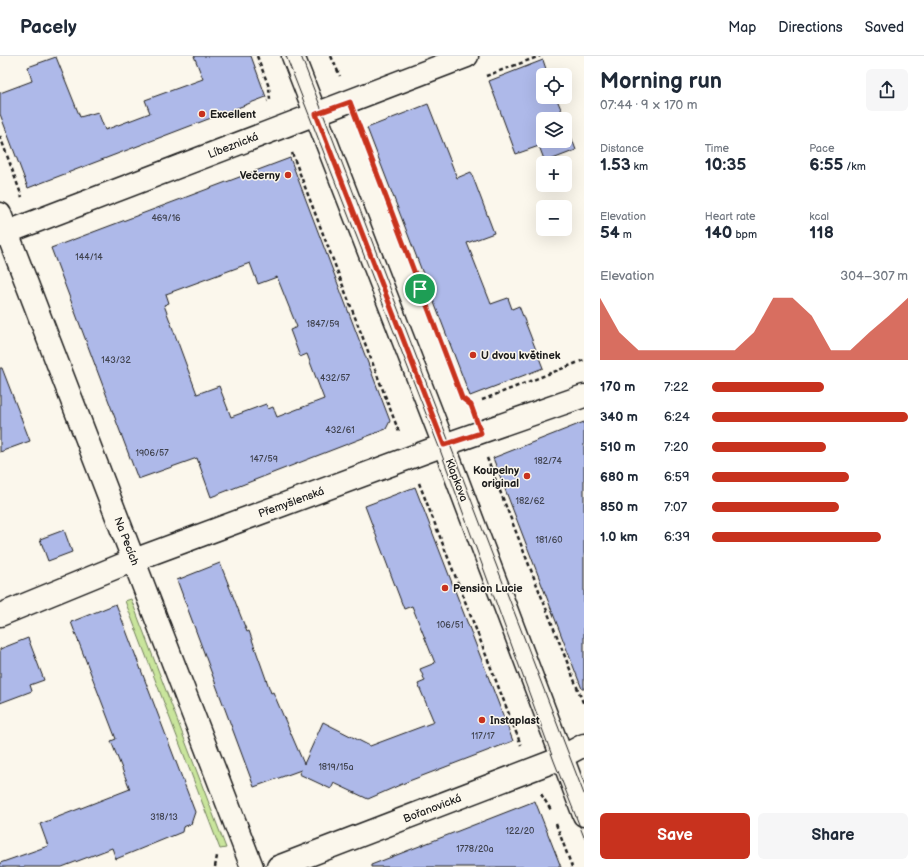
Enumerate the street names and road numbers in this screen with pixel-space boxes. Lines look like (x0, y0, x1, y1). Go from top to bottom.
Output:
street label: Líbeznická (206, 130, 260, 161)
street label: Klapkova (442, 457, 471, 503)
street label: Přemyšlenská (256, 485, 326, 520)
street label: Na Pecích (111, 515, 142, 567)
street label: Bořanovická (401, 791, 463, 825)

